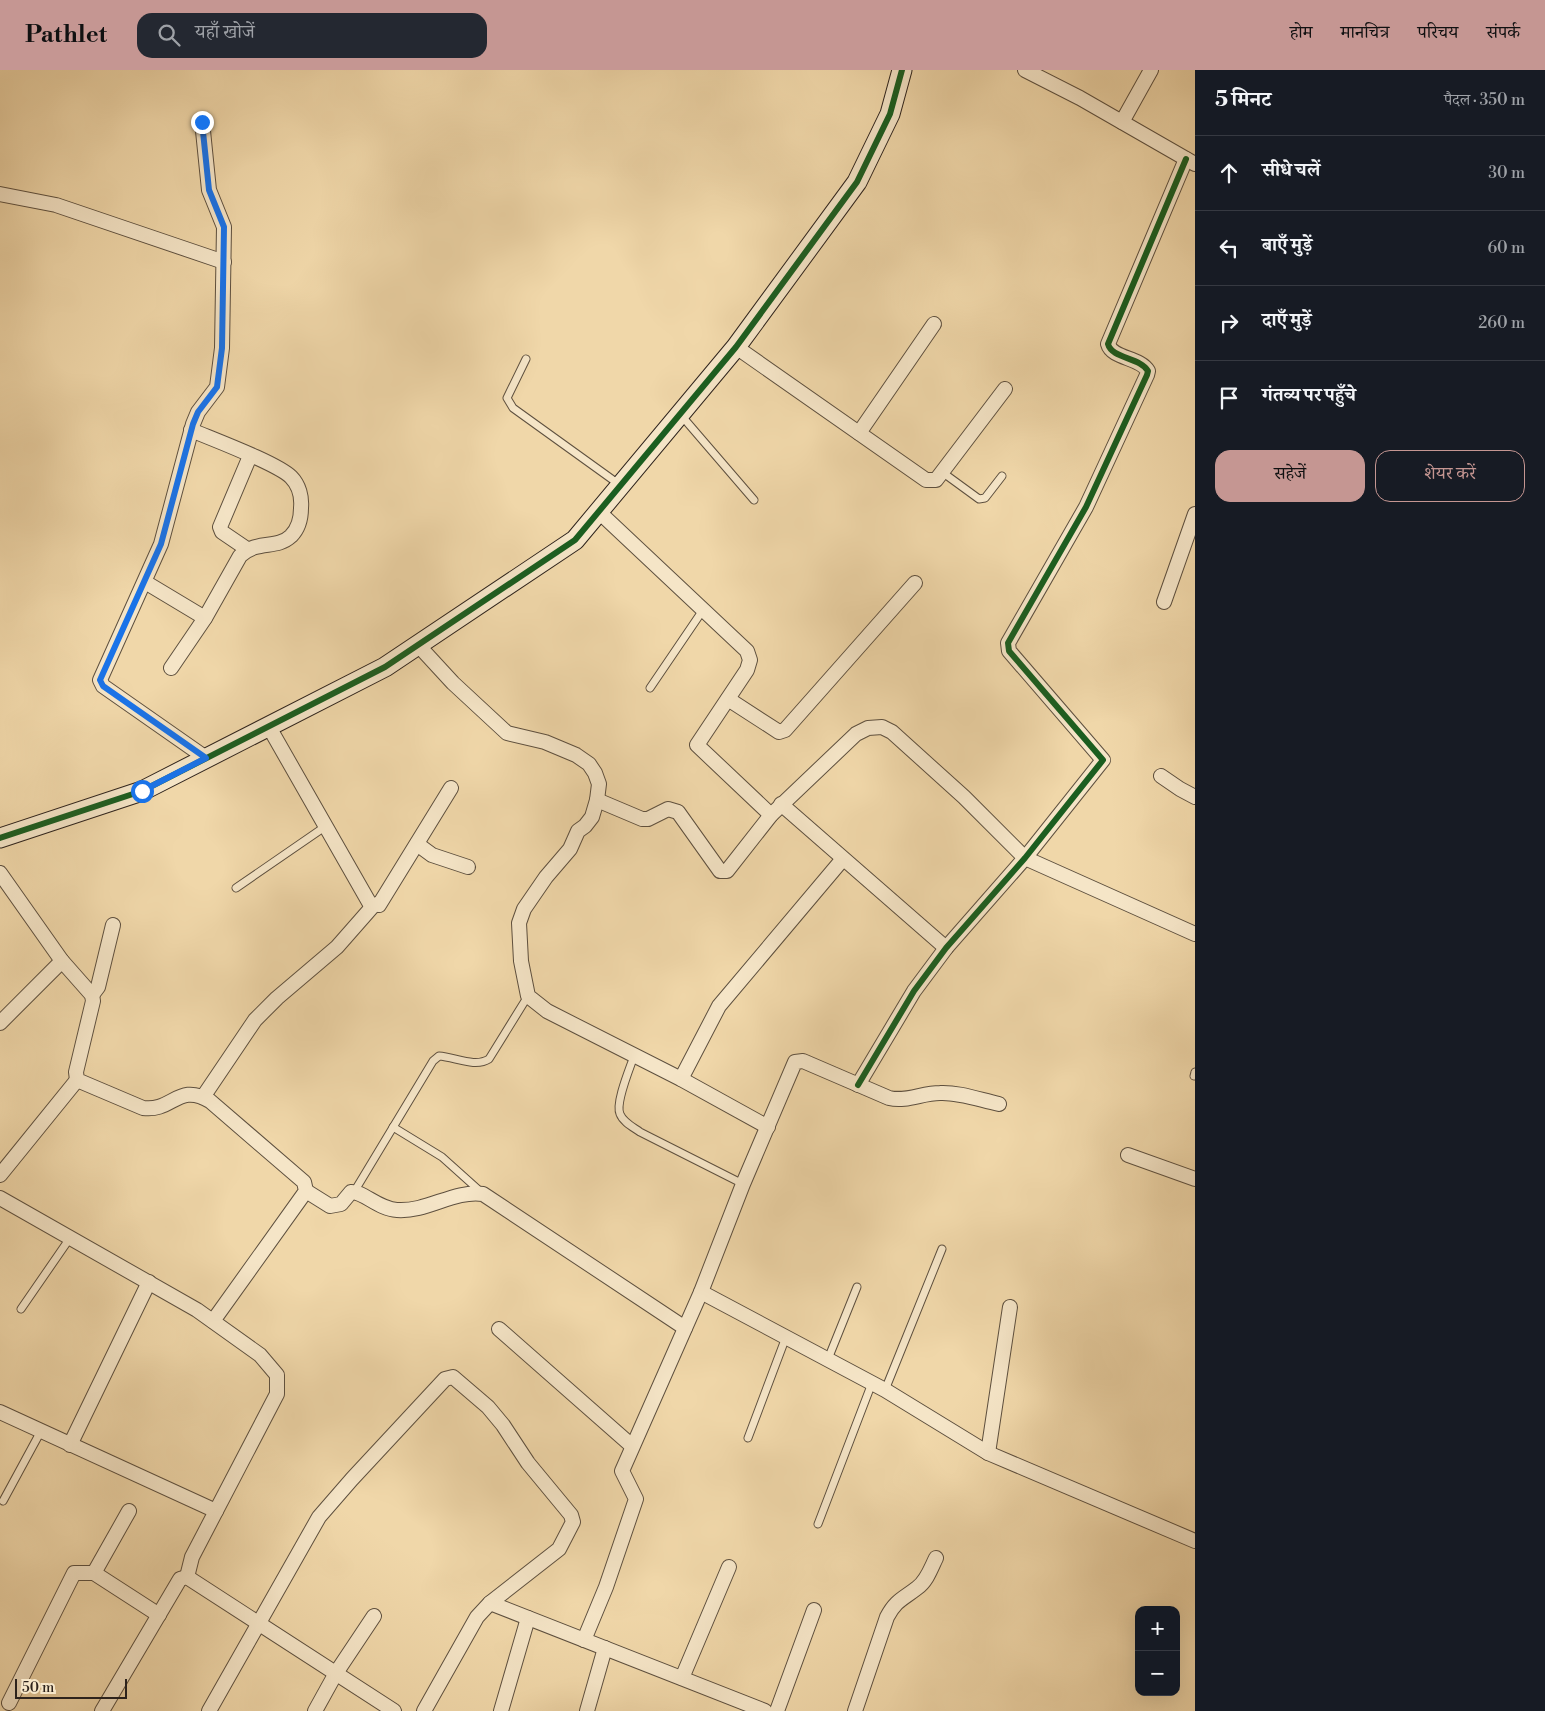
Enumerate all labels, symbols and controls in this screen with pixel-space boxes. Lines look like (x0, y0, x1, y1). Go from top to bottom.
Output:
search box (137, 13, 487, 58)
text: Pathlet (25, 20, 107, 50)
text: यहाँ खोजें (195, 20, 255, 44)
icon: search (155, 21, 183, 49)
text: होम (1290, 21, 1313, 44)
text: मानचित्र (1341, 21, 1389, 44)
text: परिचय (1417, 21, 1458, 44)
text: संपर्क (1486, 21, 1520, 44)
text: 5 मिनट (1215, 87, 1271, 113)
text: पैदल · 350 m (1444, 90, 1525, 110)
route end (191, 111, 214, 134)
text: सीधे चलें (1262, 158, 1320, 182)
icon: ahead (1215, 159, 1243, 187)
text: 30 m (1488, 163, 1525, 183)
text: बाएँ मुड़ें (1262, 233, 1312, 257)
icon: left (1215, 234, 1243, 262)
text: 60 m (1487, 238, 1525, 258)
text: दाएँ मुड़ें (1262, 308, 1312, 332)
icon: right (1215, 309, 1243, 337)
text: 260 m (1478, 313, 1525, 333)
text: गंतव्य पर पहुँचे (1262, 383, 1356, 407)
icon: arrive (1215, 384, 1243, 412)
button: सहेजें (1215, 450, 1365, 502)
button: शेयर करें (1375, 450, 1525, 502)
route start (131, 780, 154, 803)
map controls (1135, 1606, 1180, 1696)
button: + (1135, 1606, 1180, 1651)
button: − (1135, 1651, 1180, 1696)
scale bar (15, 1676, 128, 1699)
text: 50 m (22, 1679, 54, 1697)

